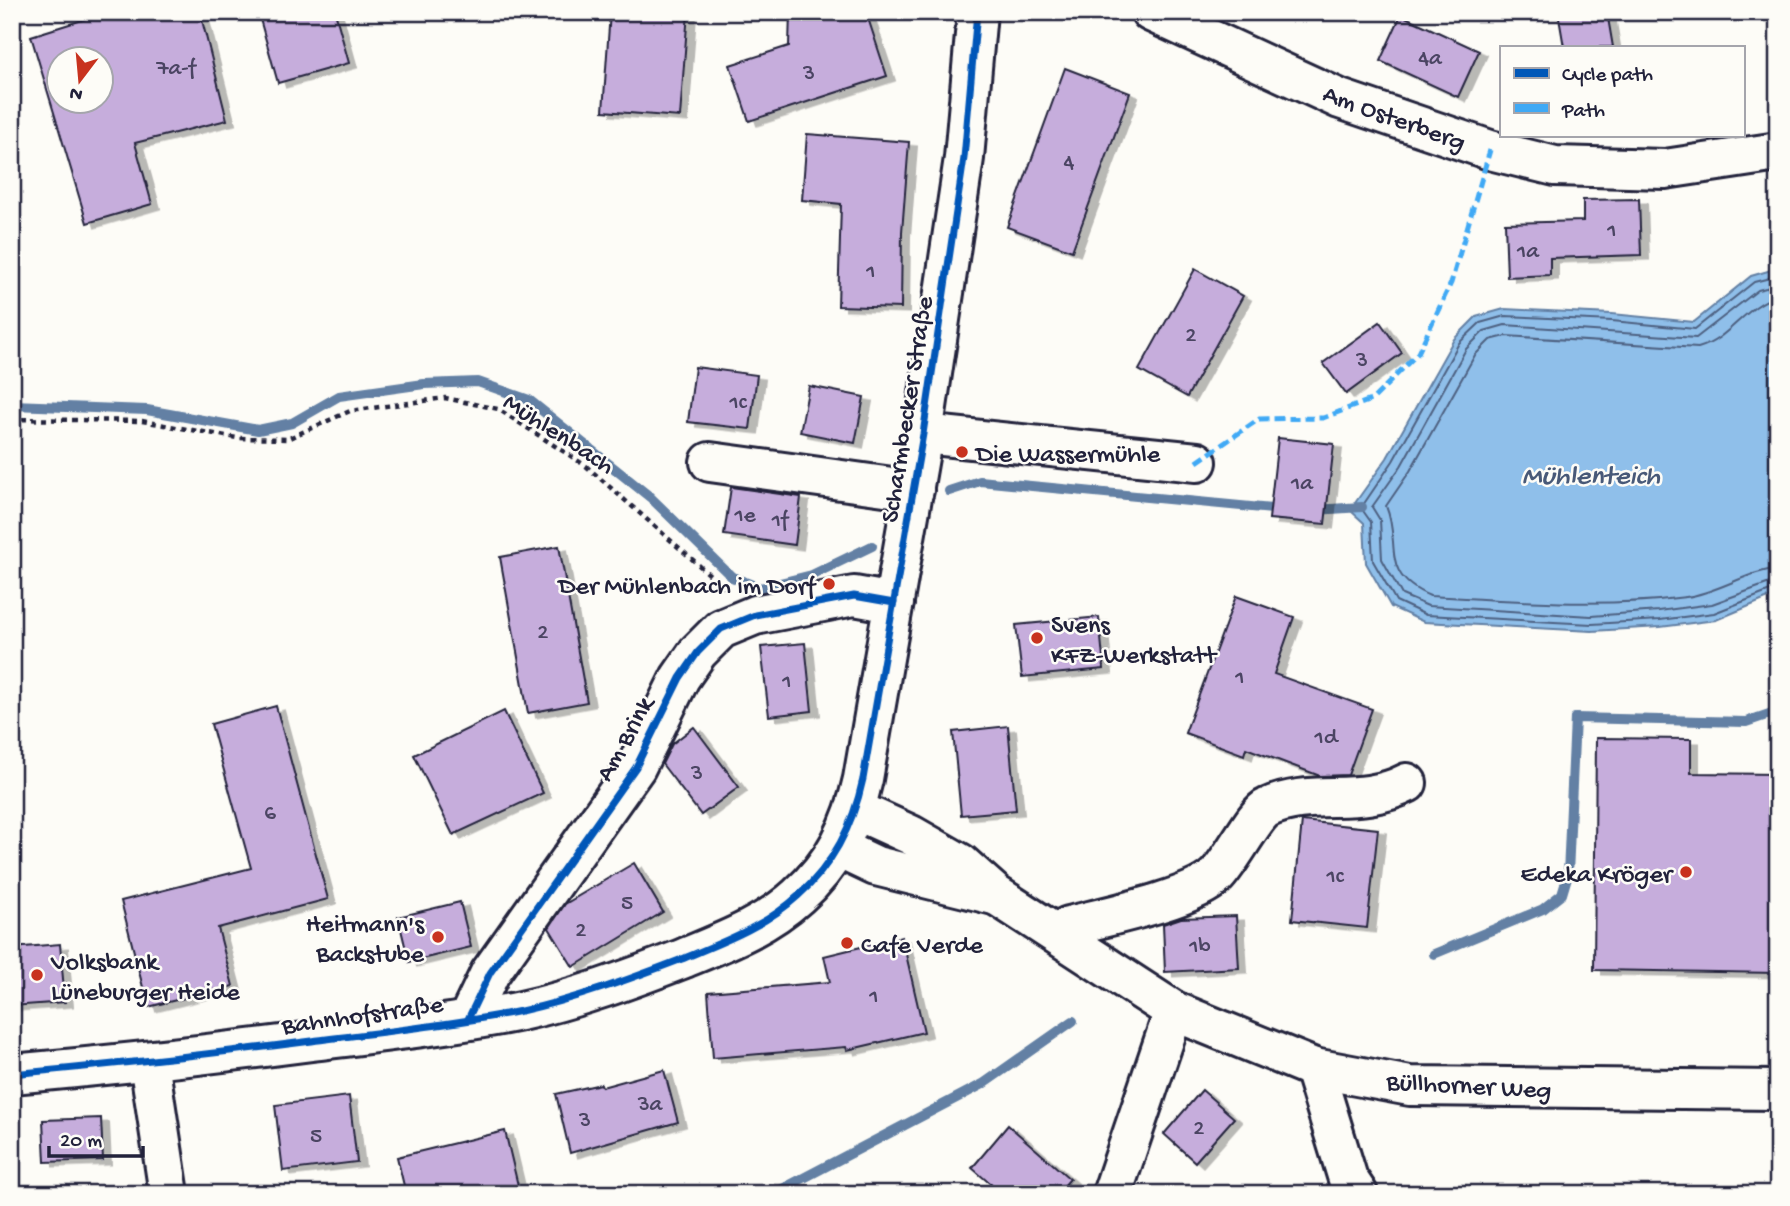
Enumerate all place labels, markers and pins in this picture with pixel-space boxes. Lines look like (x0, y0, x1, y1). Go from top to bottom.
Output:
place label: Die Wassermühle (974, 441, 1161, 472)
marker: Die Wassermühle (954, 444, 970, 460)
place label: Der Mühlenbach im Dorf (557, 573, 817, 604)
marker: Der Mühlenbach im Dorf (821, 576, 837, 592)
place label: Svens KFZ-Werkstatt (1051, 612, 1218, 673)
marker: Svens KFZ-Werkstatt (1029, 630, 1045, 646)
place label: Edeka Kröger (1521, 861, 1675, 892)
marker: Edeka Kröger (1678, 864, 1694, 880)
place label: Heitmann's Backstube (306, 911, 425, 972)
marker: Heitmann's Backstube (430, 929, 446, 945)
place label: Cafe Verde (861, 932, 983, 963)
marker: Cafe Verde (839, 935, 855, 951)
place label: Volksbank Lüneburger Heide (50, 949, 240, 1010)
marker: Volksbank Lüneburger Heide (29, 967, 45, 983)

